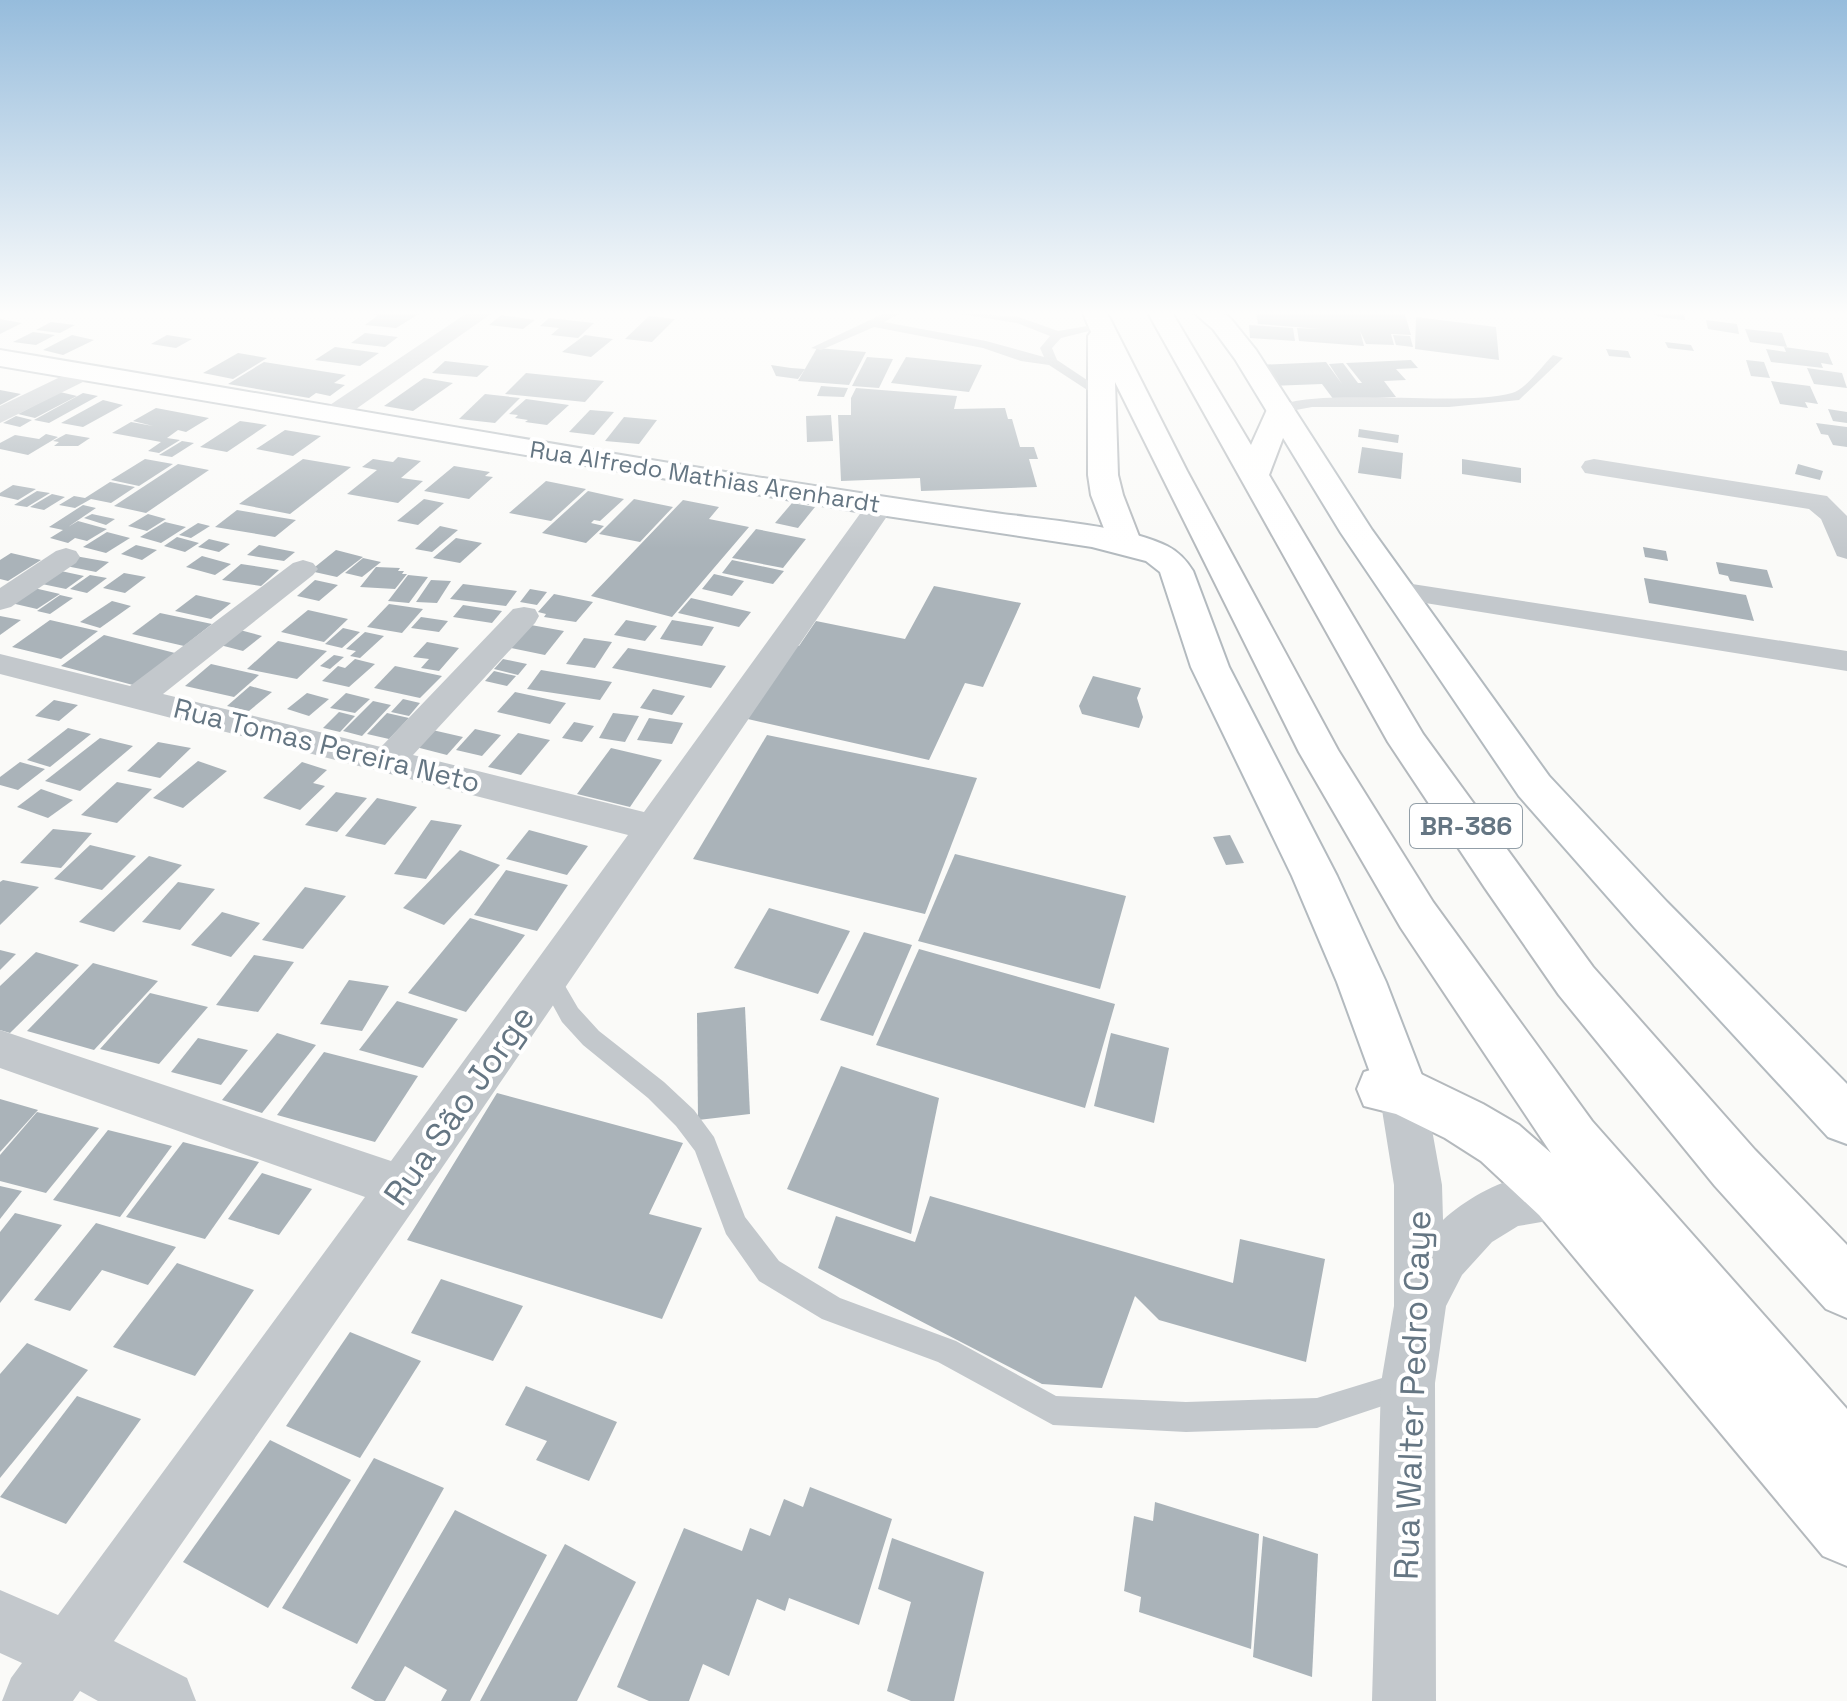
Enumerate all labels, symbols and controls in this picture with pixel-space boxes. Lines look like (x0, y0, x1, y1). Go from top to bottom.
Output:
street label: Rua Alfredo Mathias Arenhardt (528, 433, 882, 520)
street label: Rua Tomas Pereira Neto (170, 689, 484, 801)
road number: BR-386 (1410, 804, 1522, 848)
street label: Rua São Jorge (374, 997, 544, 1214)
street label: Rua Walter Pedro Caye (1385, 1209, 1440, 1581)

